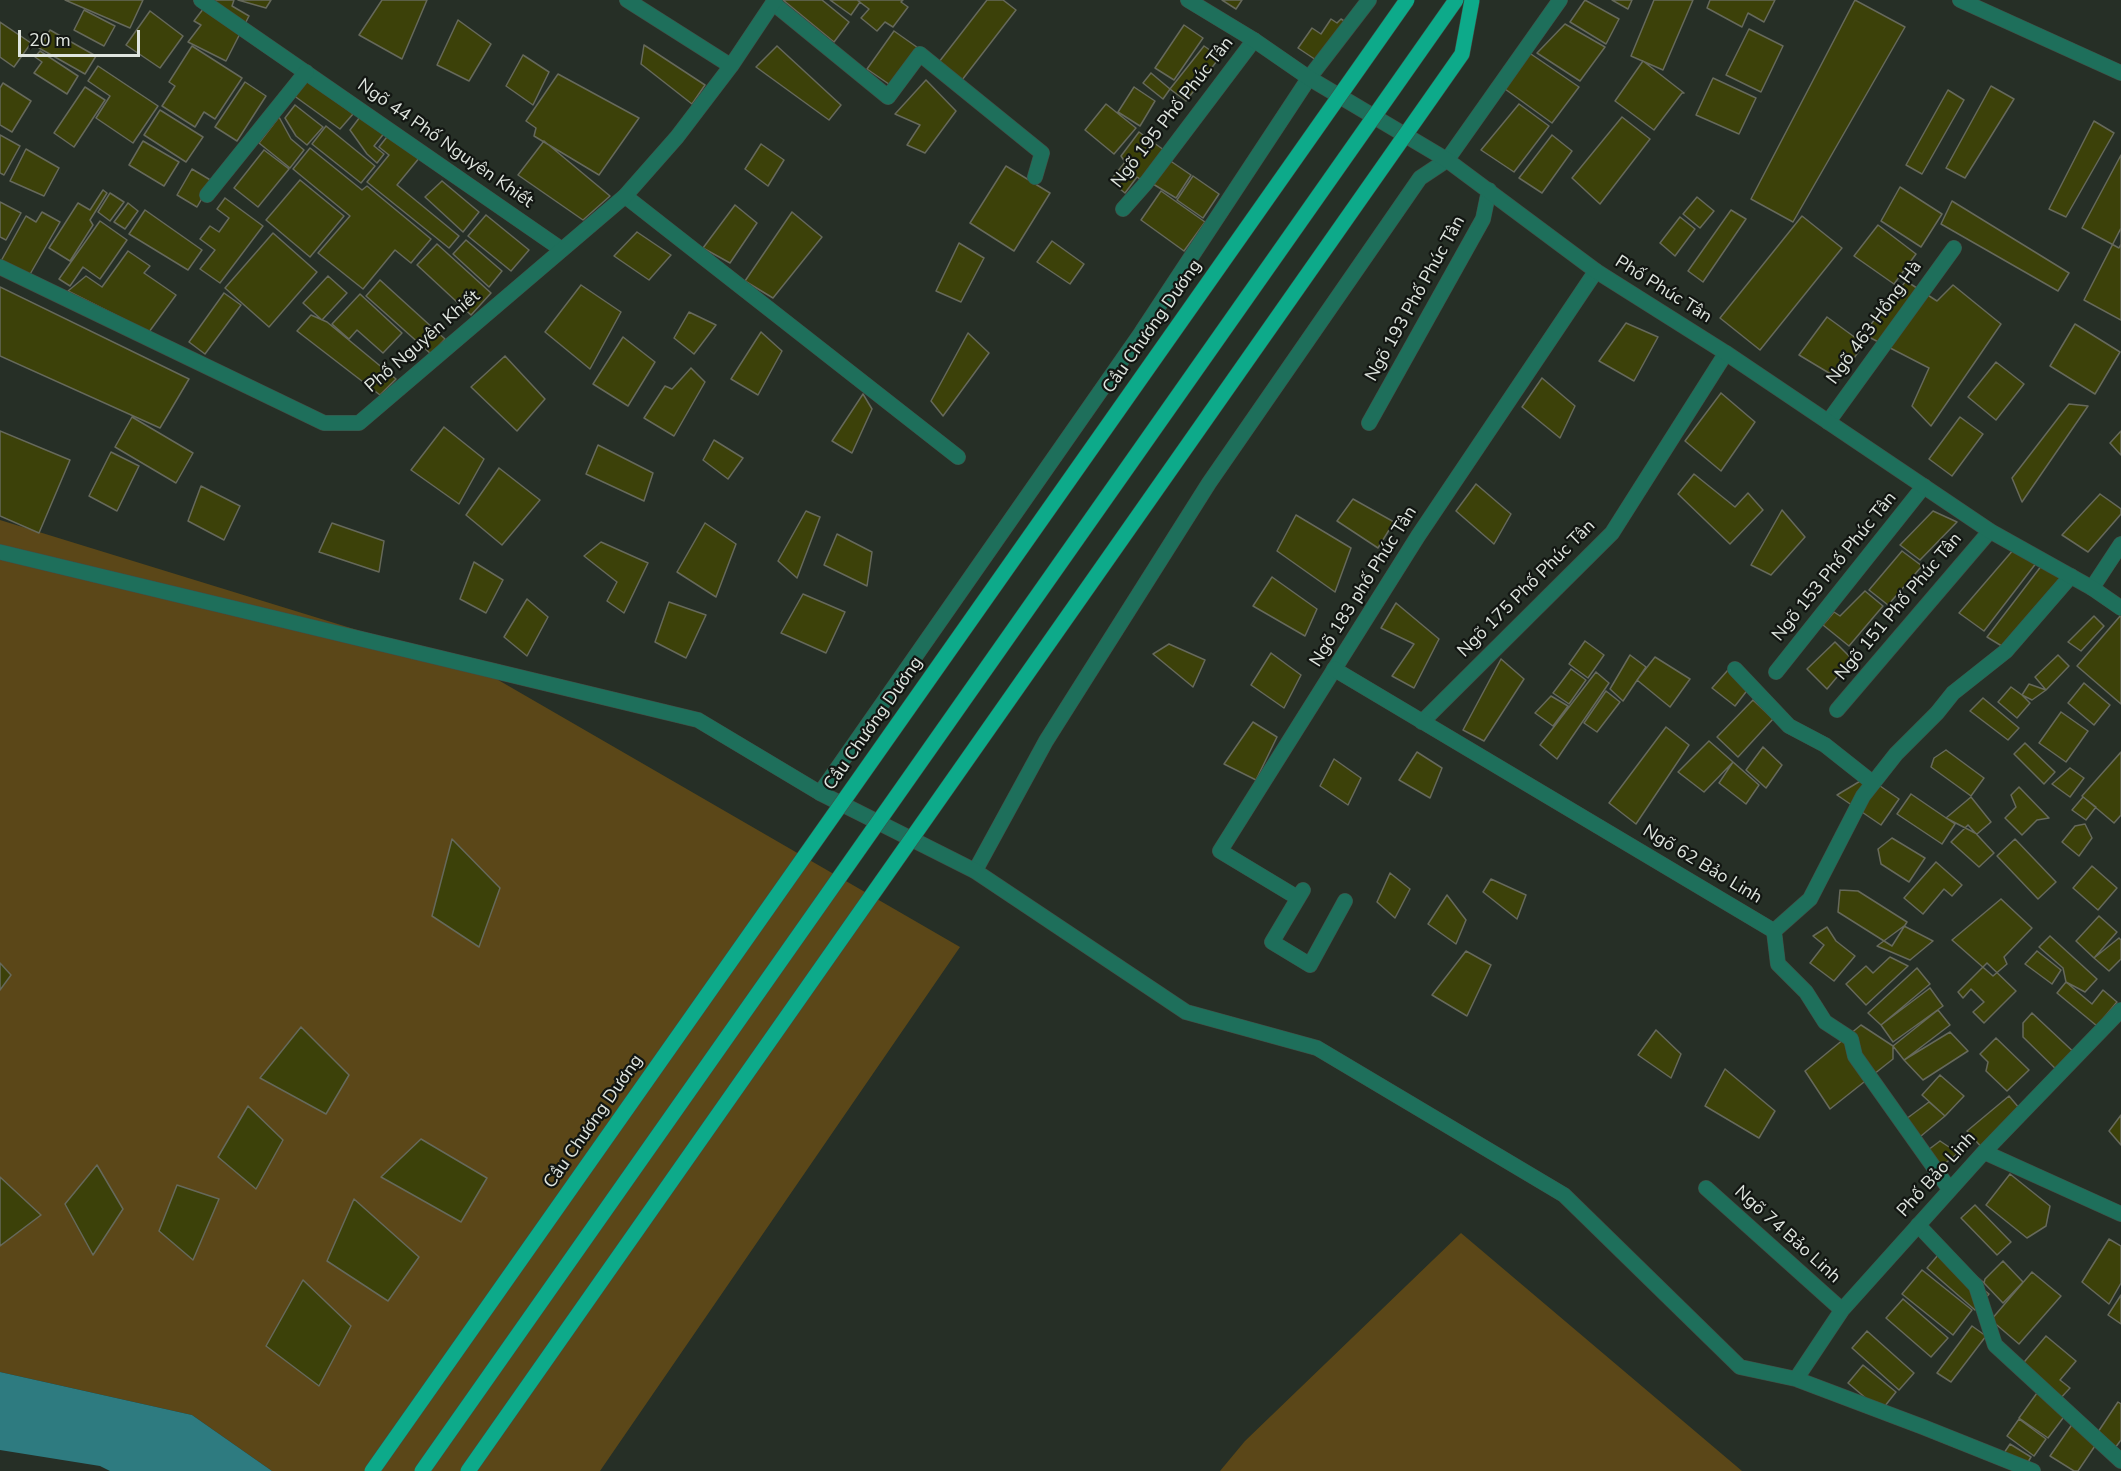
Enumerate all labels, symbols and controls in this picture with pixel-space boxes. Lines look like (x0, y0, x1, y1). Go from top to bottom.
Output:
scale bar (21, 18, 142, 56)
text: 20 m (29, 28, 71, 52)
street label: Ngõ 195 Phố Phúc Tân (1107, 33, 1239, 193)
street label: Ngõ 44 Phố Nguyên Khiết (353, 75, 537, 213)
street label: Ngõ 193 Phố Phúc Tân (1362, 213, 1470, 385)
street label: Phố Phúc Tân (1611, 252, 1715, 328)
street label: Cầu Chương Dương (1099, 256, 1207, 398)
street label: Ngõ 463 Hồng Hà (1823, 257, 1927, 389)
street label: Phố Nguyên Khiết (361, 286, 485, 398)
street label: Ngõ 153 Phố Phúc Tân (1768, 488, 1902, 646)
street label: Ngõ 183 phố Phúc Tân (1306, 503, 1422, 671)
street label: Ngõ 175 Phố Phúc Tân (1454, 516, 1600, 662)
street label: Ngõ 151 Phố Phúc Tân (1831, 529, 1967, 685)
street label: Cầu Chương Dương (820, 653, 928, 795)
street label: Ngõ 62 Bảo Linh (1638, 821, 1766, 909)
street label: Cầu Chương Dương (540, 1051, 648, 1193)
street label: Phố Bảo Linh (1893, 1128, 1981, 1222)
street label: Ngõ 74 Bảo Linh (1729, 1182, 1845, 1288)

